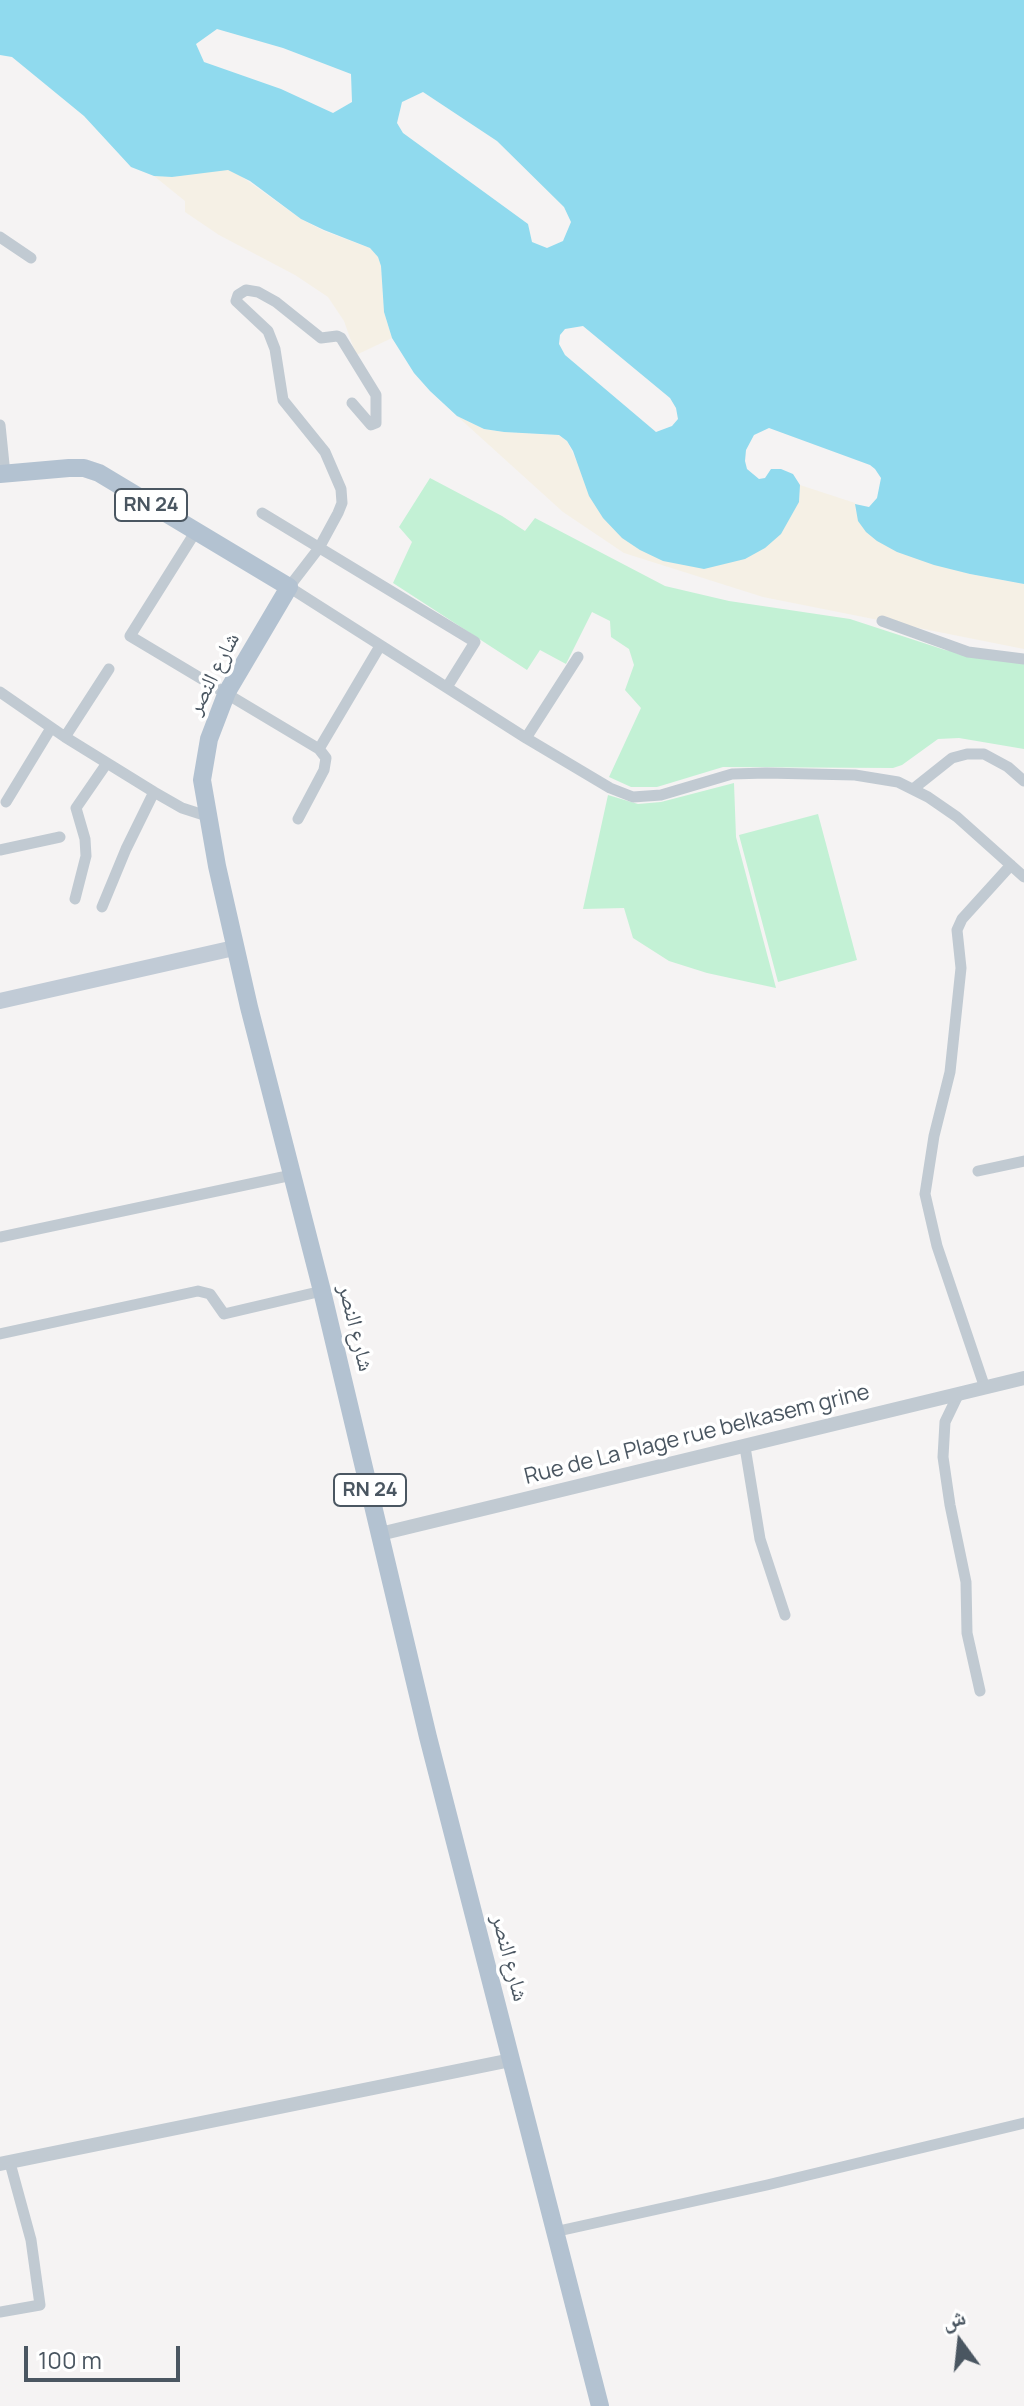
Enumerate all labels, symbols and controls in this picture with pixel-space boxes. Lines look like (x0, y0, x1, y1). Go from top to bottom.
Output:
road number: RN 24 (115, 489, 187, 521)
street label: شارع النصر (182, 629, 246, 719)
street label: شارع النصر (331, 1282, 379, 1374)
street label: Rue de La Plage rue belkasem grine (522, 1379, 872, 1491)
road number: RN 24 (334, 1474, 406, 1506)
street label: شارع النصر (485, 1912, 533, 2004)
text: ش (939, 2301, 969, 2336)
north arrow (920, 2302, 1000, 2382)
scale bar (28, 2330, 184, 2380)
text: 100 m (38, 2343, 102, 2376)

